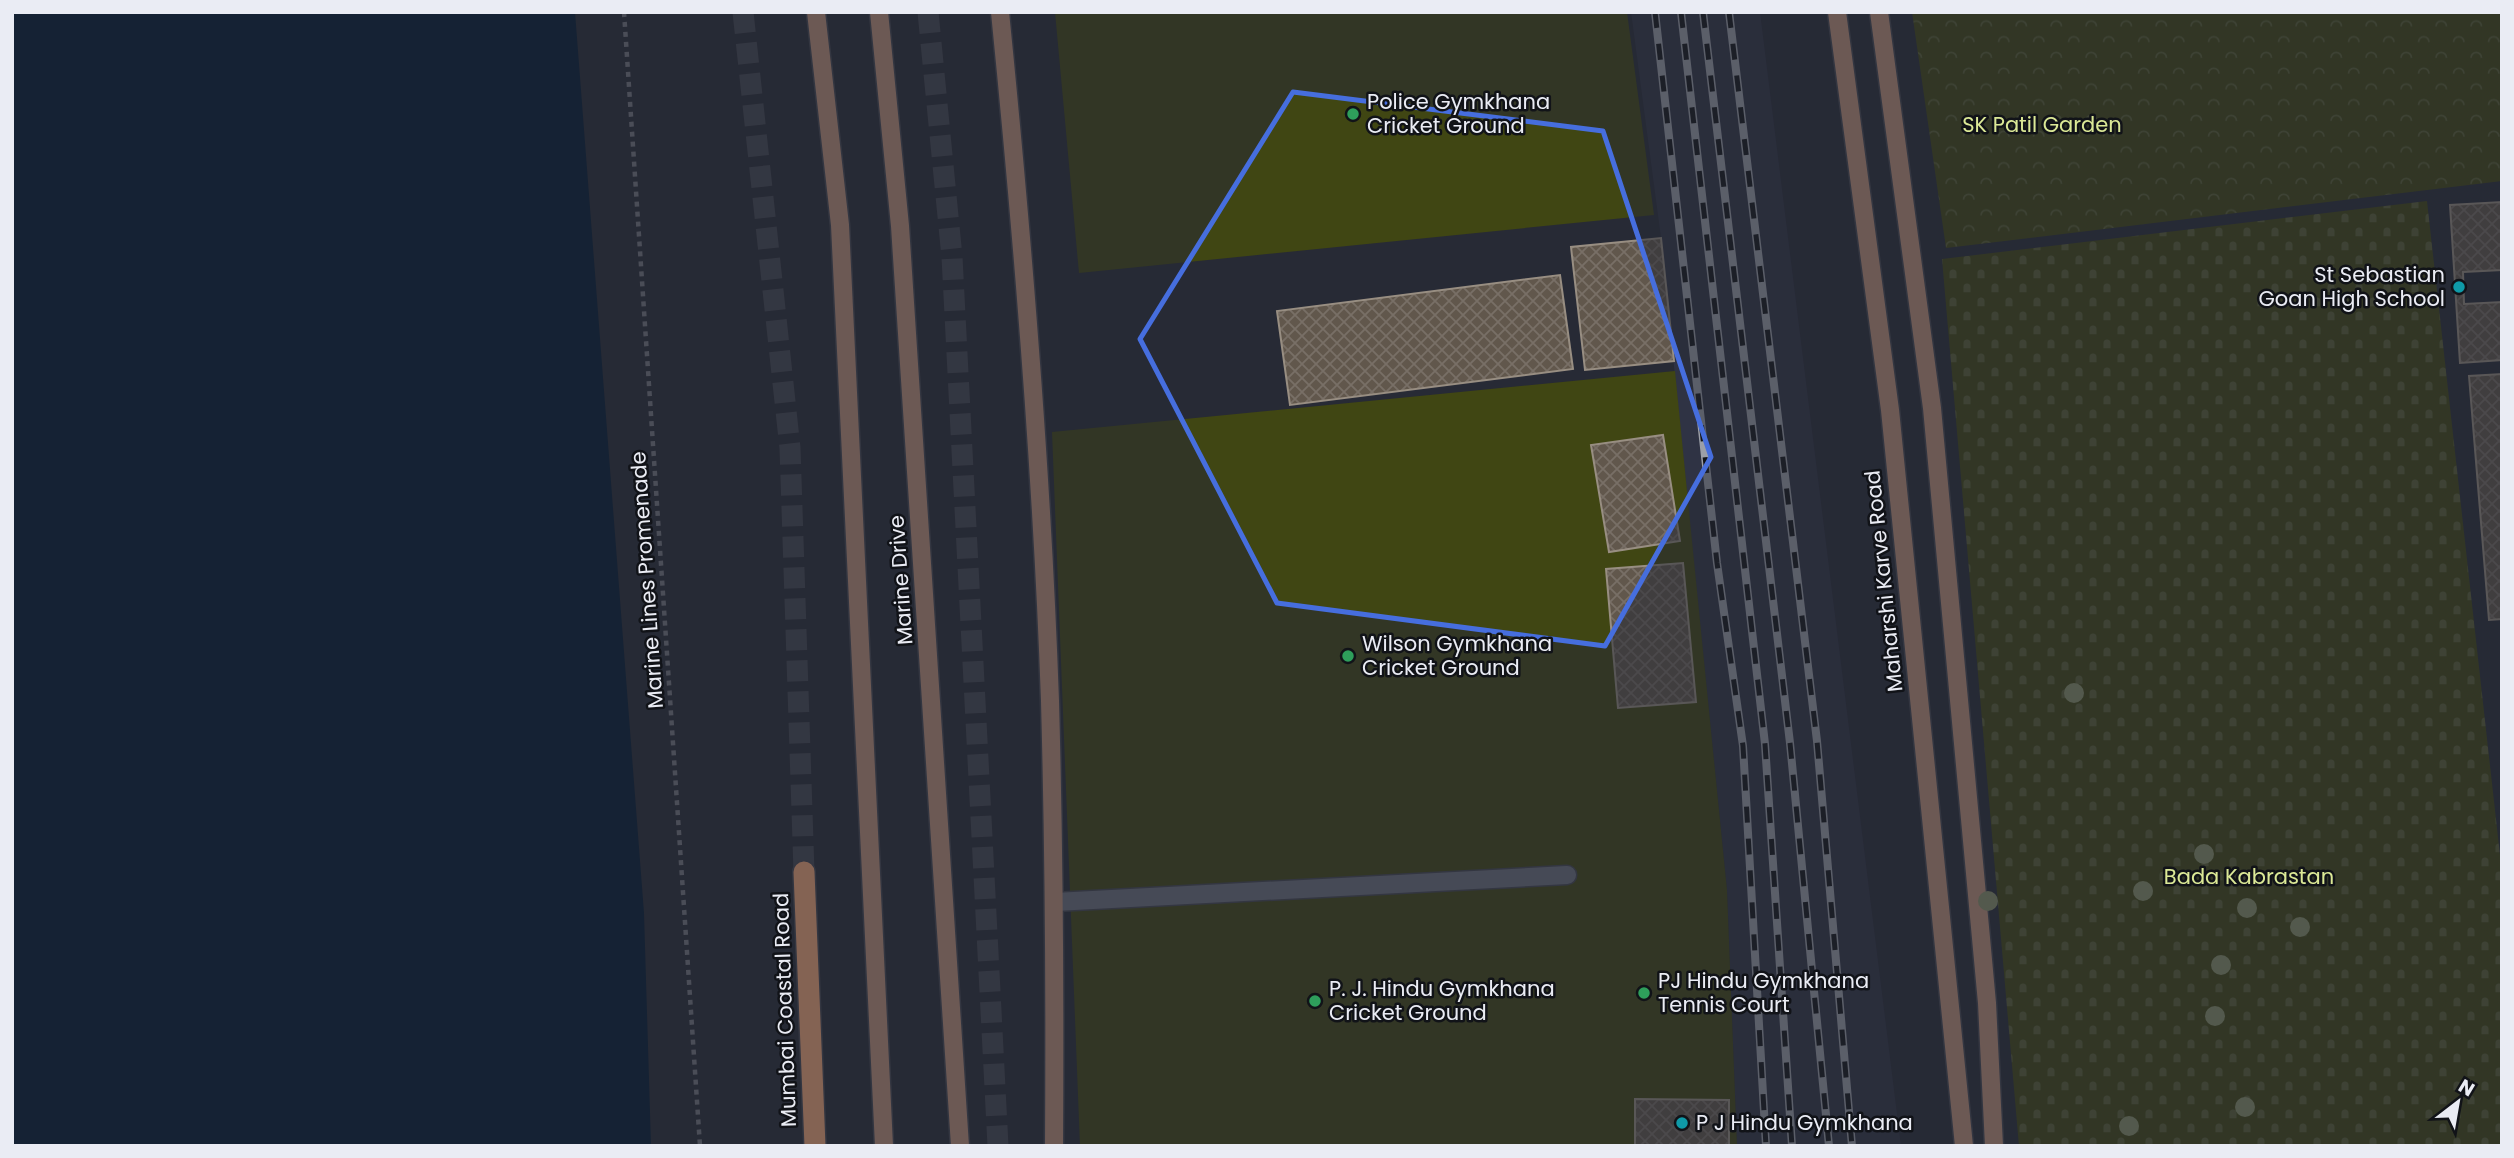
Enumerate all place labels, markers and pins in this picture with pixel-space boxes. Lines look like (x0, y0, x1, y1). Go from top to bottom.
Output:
place label: Police Gymkhana Cricket Ground (1367, 87, 1550, 140)
marker: Police Gymkhana Cricket Ground (1345, 106, 1361, 122)
place label: St Sebastian Goan High School (2258, 260, 2445, 313)
marker: St Sebastian Goan High School (2451, 279, 2467, 295)
place label: Wilson Gymkhana Cricket Ground (1362, 629, 1552, 682)
marker: Wilson Gymkhana Cricket Ground (1340, 648, 1356, 664)
place label: PJ Hindu Gymkhana Tennis Court (1658, 966, 1869, 1019)
place label: P. J. Hindu Gymkhana Cricket Ground (1329, 974, 1555, 1027)
marker: PJ Hindu Gymkhana Tennis Court (1636, 985, 1652, 1001)
marker: P. J. Hindu Gymkhana Cricket Ground (1307, 993, 1323, 1009)
place label: P J Hindu Gymkhana (1696, 1108, 1913, 1137)
marker: P J Hindu Gymkhana (1674, 1115, 1690, 1131)

